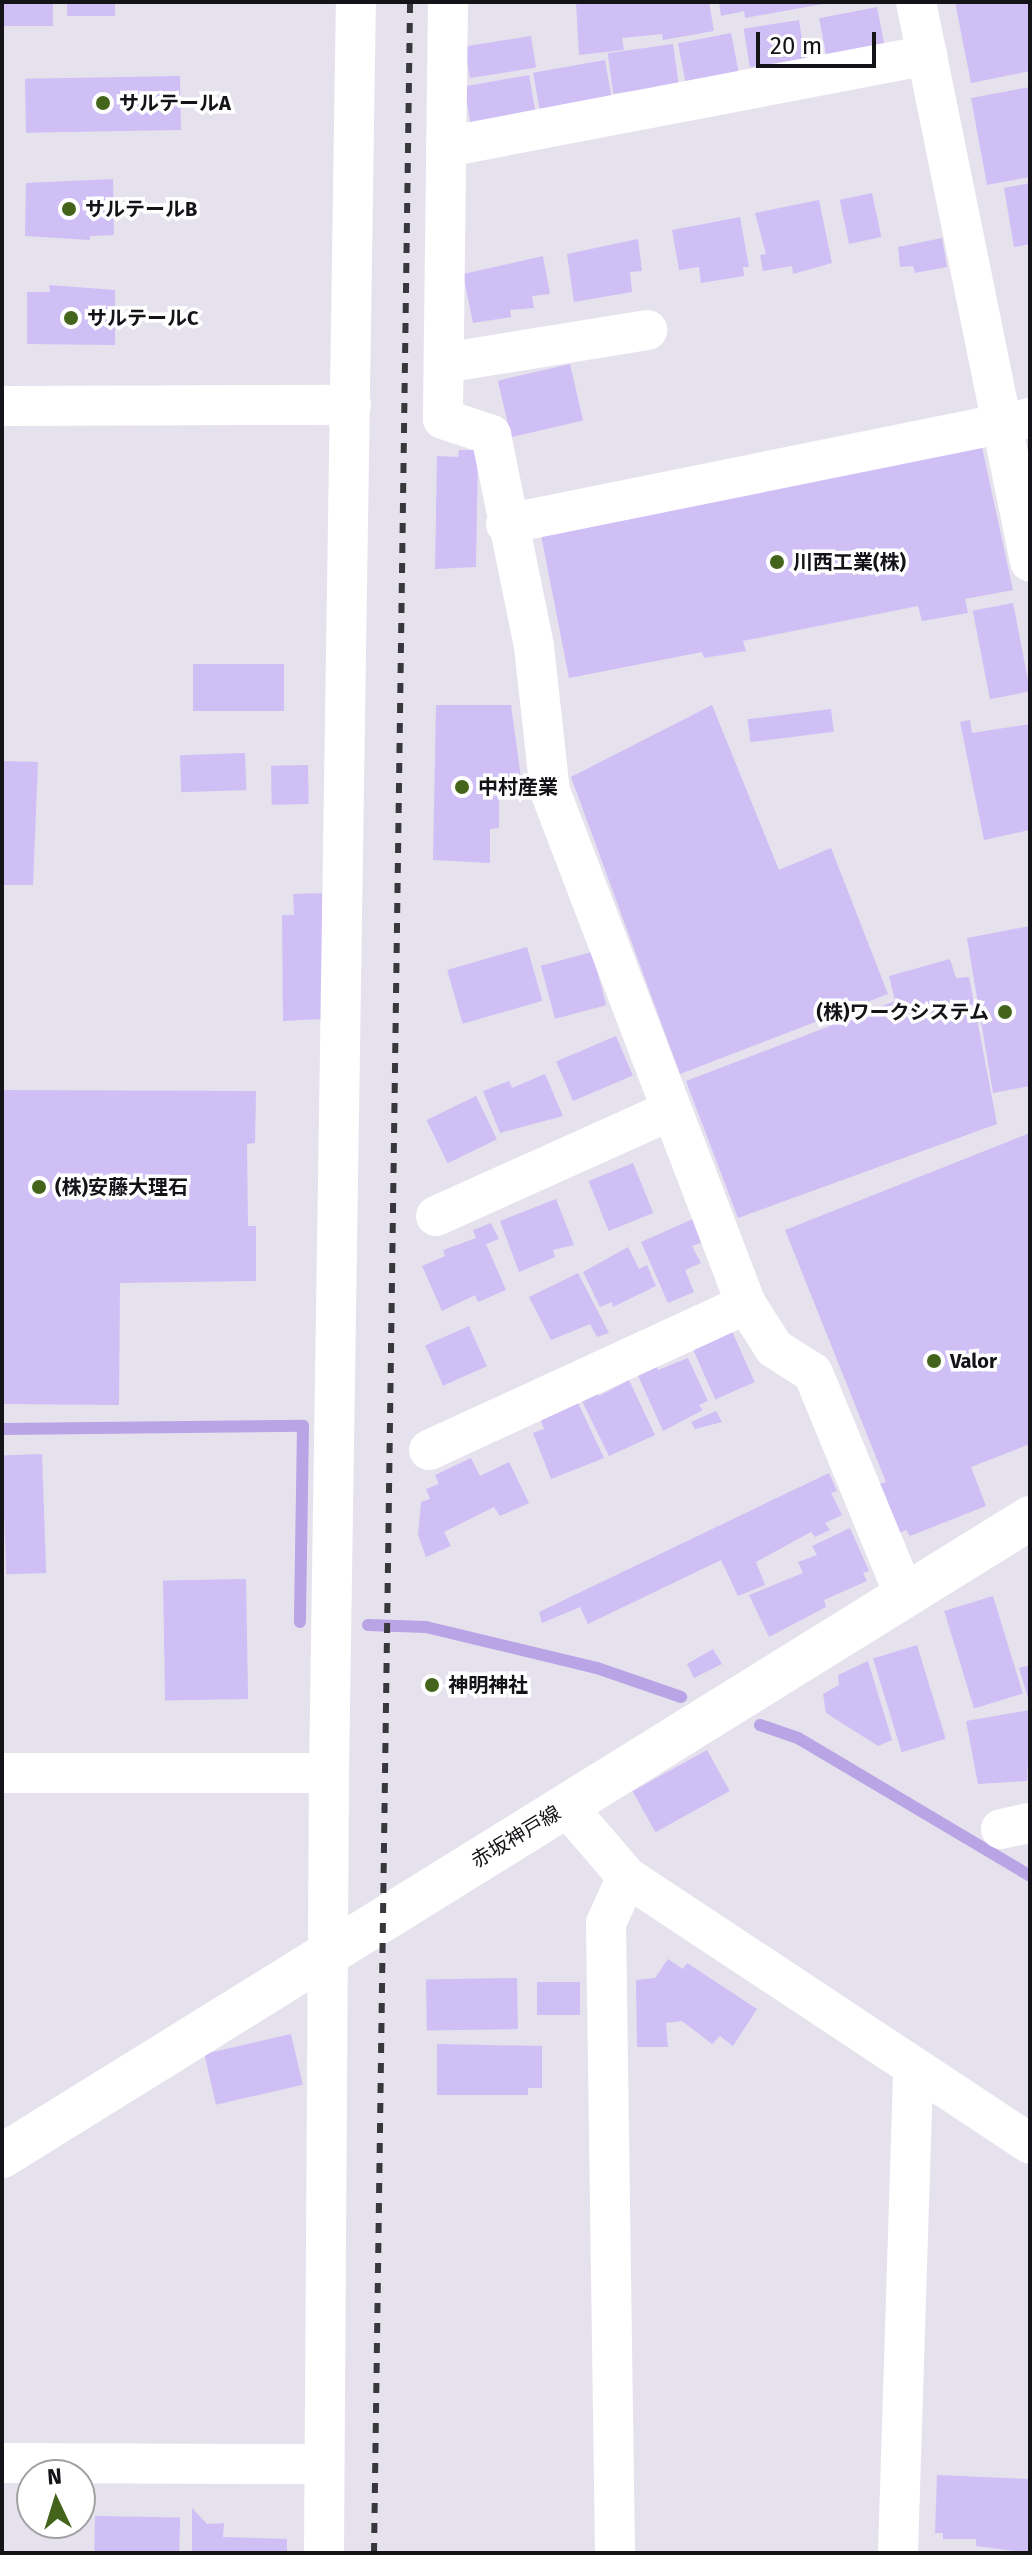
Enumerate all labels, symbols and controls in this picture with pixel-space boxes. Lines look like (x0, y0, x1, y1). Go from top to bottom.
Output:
scale bar (760, 16, 880, 66)
text: 20 m (770, 32, 822, 60)
place label: サルテールA (119, 91, 231, 115)
marker: サルテールA (94, 94, 112, 112)
place label: サルテールB (85, 197, 197, 221)
marker: サルテールB (60, 200, 78, 218)
place label: サルテールC (87, 306, 198, 330)
marker: サルテールC (62, 309, 80, 327)
place label: 川西工業(株) (793, 550, 906, 574)
marker: 川西工業(株) (768, 553, 786, 571)
place label: 中村産業 (478, 775, 558, 799)
marker: 中村産業 (453, 778, 471, 796)
place label: (株)ワークシステム (816, 1000, 989, 1024)
marker: (株)ワークシステム (996, 1003, 1014, 1021)
place label: (株)安藤大理石 (55, 1175, 188, 1199)
marker: (株)安藤大理石 (30, 1178, 48, 1196)
place label: Valor (950, 1349, 997, 1373)
marker: Valor (925, 1352, 943, 1370)
place label: 神明神社 (448, 1673, 528, 1697)
marker: 神明神社 (423, 1676, 441, 1694)
street label: 赤坂神戸線 (467, 1801, 565, 1873)
north arrow (16, 2459, 96, 2539)
text: N (46, 2463, 63, 2491)

